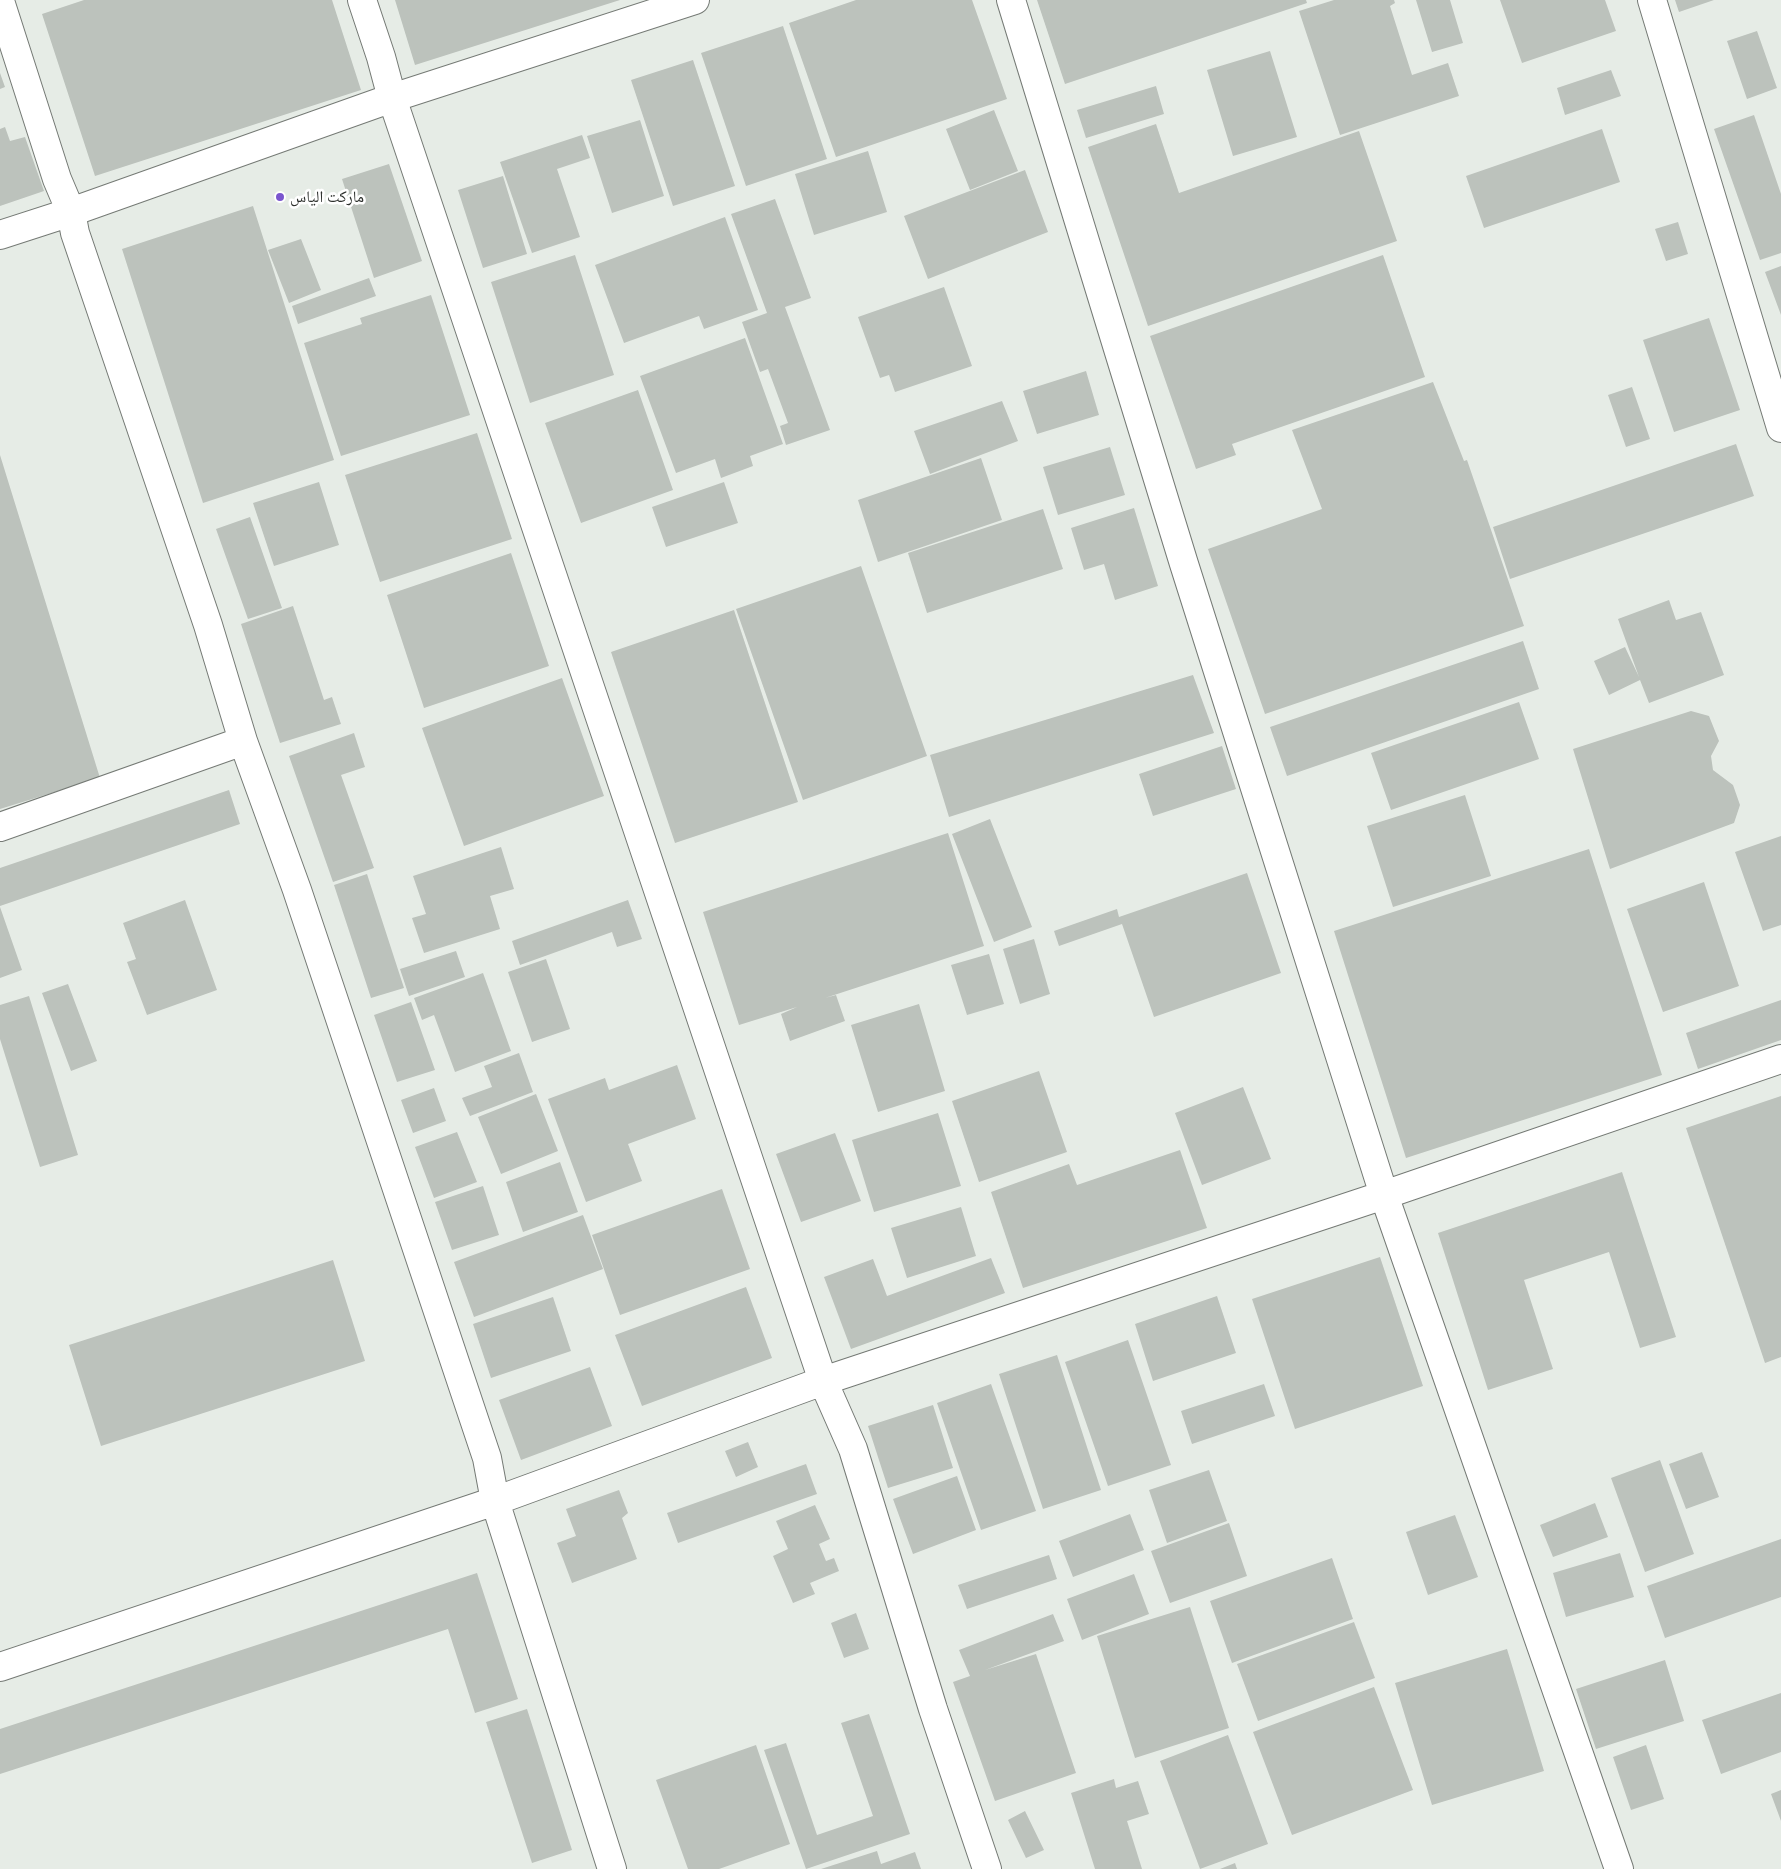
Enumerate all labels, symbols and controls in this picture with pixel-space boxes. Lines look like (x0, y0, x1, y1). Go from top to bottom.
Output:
place label: مارکت الیاس (290, 187, 364, 207)
marker: مارکت الیاس (274, 191, 286, 203)

